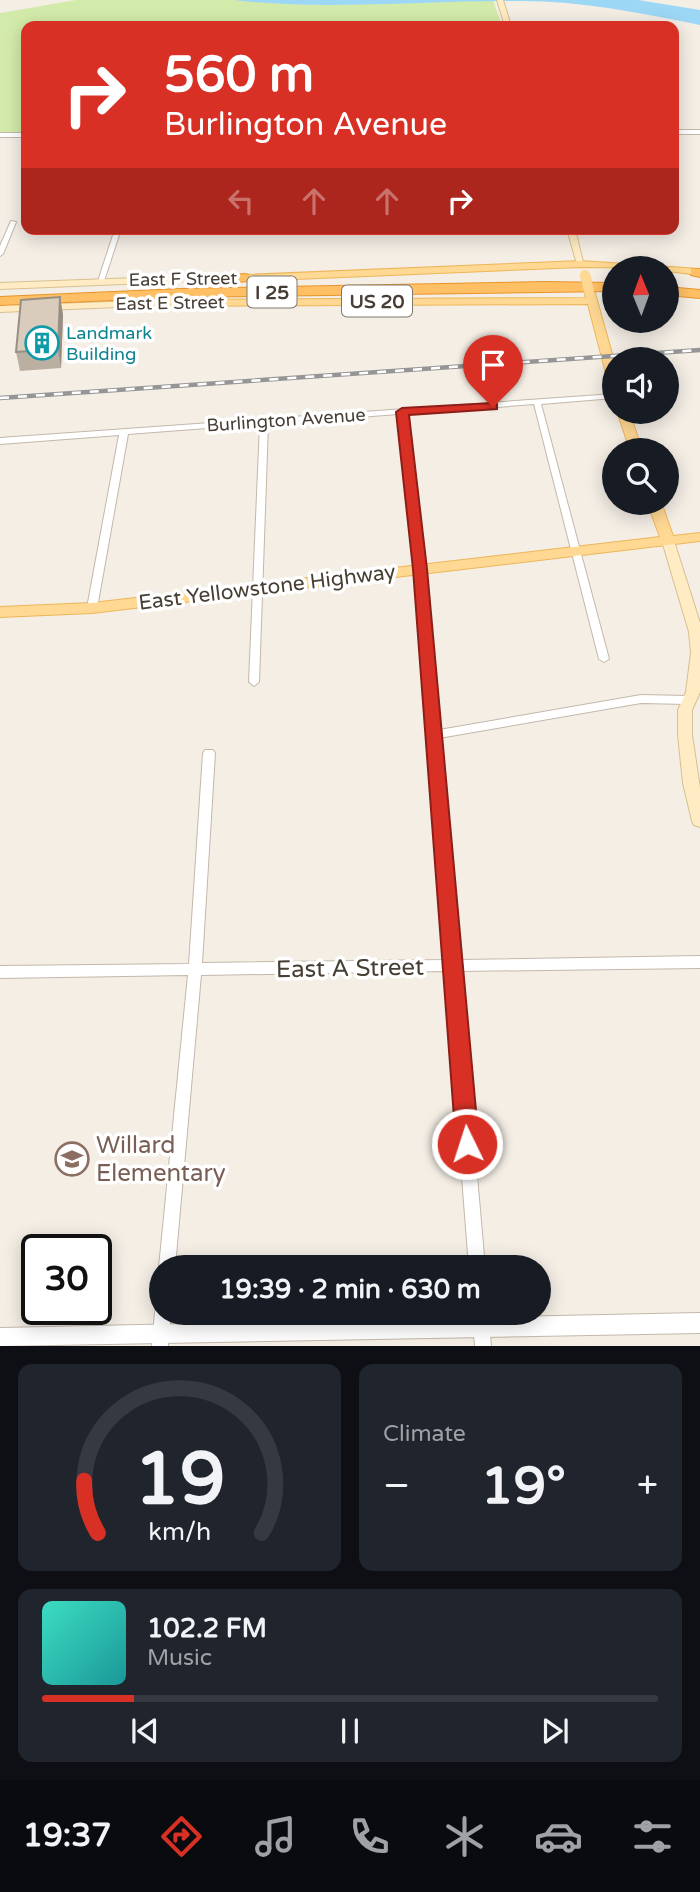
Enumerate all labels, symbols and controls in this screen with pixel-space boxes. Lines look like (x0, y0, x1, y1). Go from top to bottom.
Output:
text: 560 m (164, 46, 314, 105)
icon: right (49, 49, 140, 140)
text: Burlington Avenue (164, 106, 447, 144)
icon: left (222, 182, 260, 220)
icon: ahead (295, 182, 333, 220)
icon: ahead (368, 182, 406, 220)
icon: right (441, 182, 479, 220)
north arrow (602, 256, 679, 332)
map controls (602, 256, 679, 515)
street label: East F Street (128, 267, 238, 291)
road number: I 25 (247, 276, 296, 308)
road number: US 20 (342, 286, 412, 316)
street label: East E Street (115, 291, 225, 315)
place label: Landmark Building (66, 322, 152, 365)
building icon: Landmark Building (23, 324, 61, 362)
pin (463, 335, 523, 407)
icon: arrive (474, 346, 512, 384)
button: sound (602, 347, 679, 424)
street label: Burlington Avenue (206, 403, 366, 437)
button: search (602, 438, 679, 515)
street label: East Yellowstone Highway (137, 559, 397, 616)
street label: East A Street (276, 953, 424, 984)
position arrow (430, 1107, 504, 1181)
place label: Willard Elementary (96, 1131, 226, 1188)
school or university icon: Willard Elementary (53, 1140, 91, 1178)
speed limit sign: 30 (21, 1234, 112, 1325)
text: 19:39 · 2 min · 630 m (219, 1274, 481, 1305)
text: Climate (383, 1420, 466, 1448)
text: 19 (134, 1437, 225, 1525)
text: 19° (481, 1455, 566, 1518)
text: − (383, 1463, 410, 1509)
text: + (637, 1463, 658, 1509)
text: km/h (148, 1517, 211, 1547)
text: 102.2 FM (147, 1613, 267, 1644)
text: Music (147, 1644, 212, 1672)
icon: previous (126, 1712, 164, 1750)
icon: pause (331, 1712, 369, 1750)
icon: next (536, 1712, 574, 1750)
icon: directions (157, 1812, 206, 1861)
icon: music (251, 1812, 300, 1861)
icon: phone (345, 1812, 394, 1861)
icon: climate (440, 1812, 489, 1861)
icon: car (534, 1812, 583, 1861)
icon: filters (628, 1812, 677, 1861)
text: 19:37 (23, 1817, 111, 1855)

